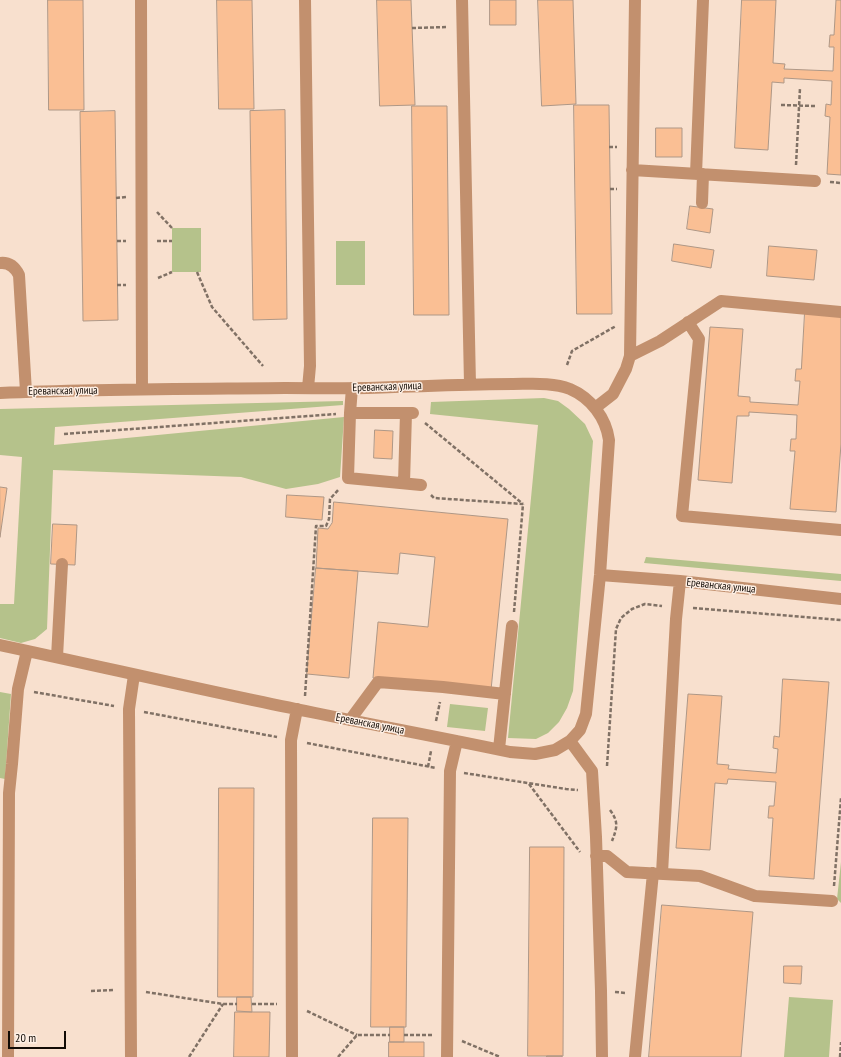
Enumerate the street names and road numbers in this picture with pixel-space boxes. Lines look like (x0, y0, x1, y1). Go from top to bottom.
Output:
street label: Ереванская улица (352, 379, 422, 395)
street label: Ереванская улица (28, 384, 98, 398)
street label: Ереванская улица (686, 576, 756, 596)
street label: Ереванская улица (335, 711, 405, 737)

